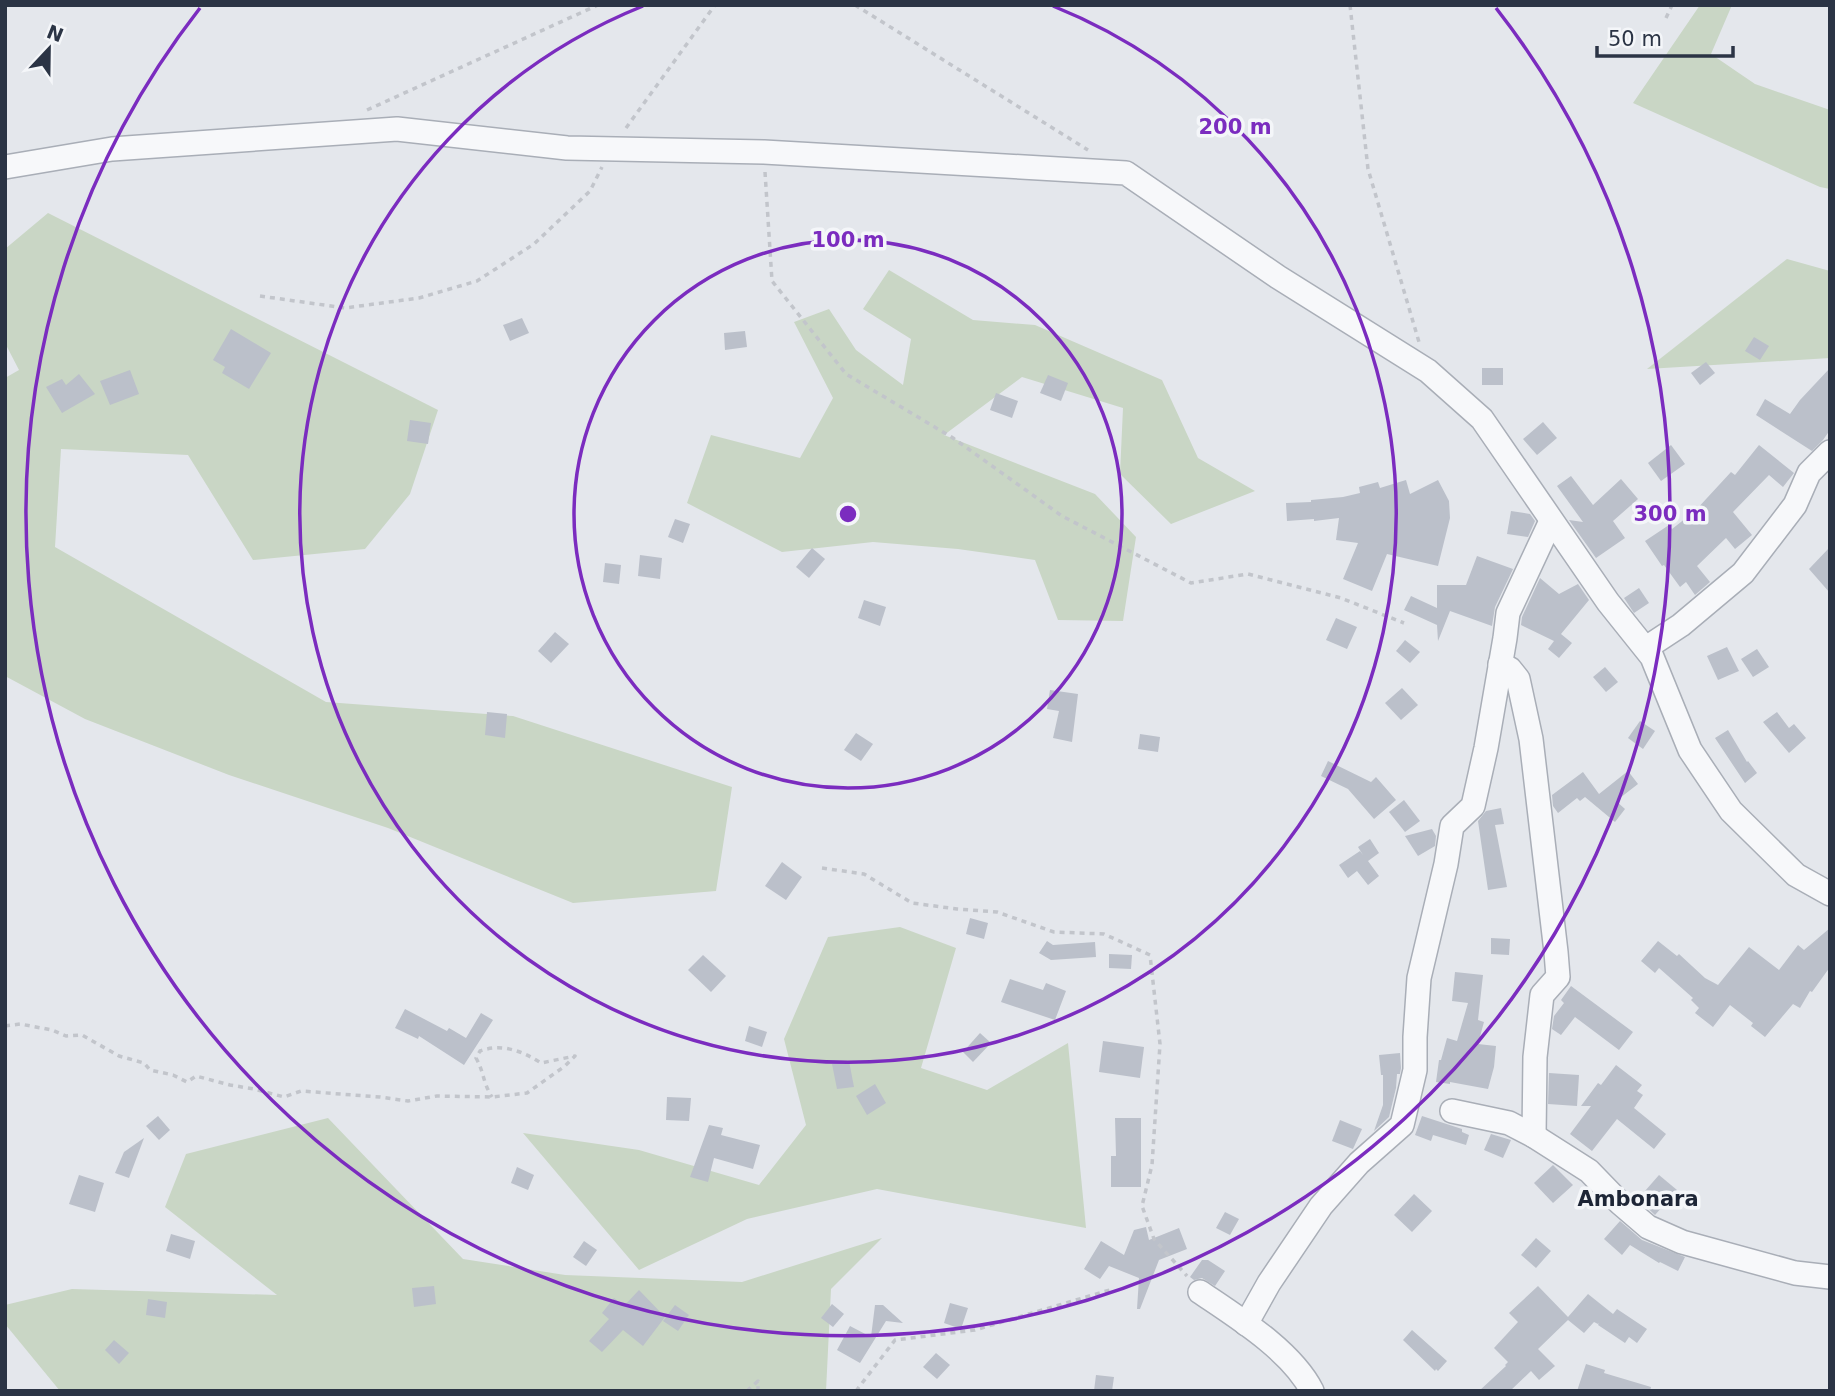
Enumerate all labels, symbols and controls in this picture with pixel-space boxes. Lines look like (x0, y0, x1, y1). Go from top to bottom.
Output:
north arrow (14, 14, 84, 84)
scale bar (1597, 14, 1734, 58)
text: N (44, 20, 67, 46)
text: 50 m (1608, 27, 1662, 51)
text: 200 m (1198, 115, 1272, 139)
text: 100 m (811, 228, 885, 252)
centre of rings (836, 502, 860, 526)
text: 300 m (1633, 502, 1707, 526)
district label: Ambonara (1577, 1187, 1699, 1211)

